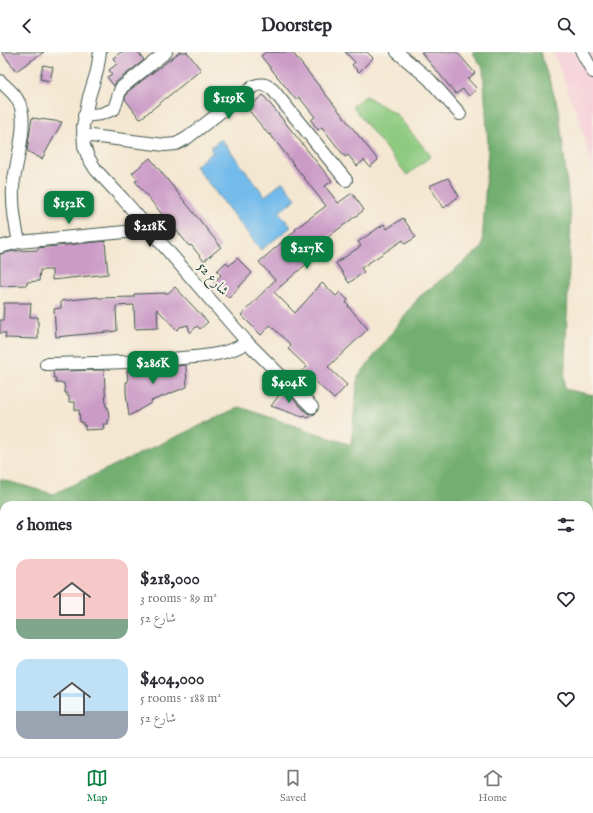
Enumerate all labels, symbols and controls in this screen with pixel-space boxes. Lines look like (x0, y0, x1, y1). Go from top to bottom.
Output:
icon: back (16, 15, 38, 37)
text: Doorstep (261, 15, 332, 38)
icon: search (555, 15, 577, 37)
pin: $119K (201, 86, 257, 120)
text: $119K (213, 90, 245, 107)
pin: $152K (41, 191, 97, 225)
text: $152K (53, 195, 85, 212)
pin: $218K (122, 214, 178, 248)
text: $218K (134, 218, 166, 235)
pin: $217K (279, 236, 335, 270)
text: $217K (290, 240, 324, 257)
street label: شارع 52 (192, 258, 233, 301)
pin: $286K (125, 351, 181, 385)
text: $286K (136, 355, 170, 372)
pin: $404K (261, 370, 317, 404)
text: $404K (271, 374, 307, 391)
icon: filters (555, 514, 577, 536)
text: 6 homes (16, 515, 72, 536)
text: $218,000 (140, 569, 200, 590)
icon: home (48, 575, 96, 623)
icon: heart (555, 588, 577, 610)
text: 3 rooms · 89 m² (140, 590, 217, 607)
text: شارع 52 (140, 610, 176, 627)
text: $404,000 (140, 669, 204, 690)
icon: home (48, 675, 96, 723)
icon: heart (555, 688, 577, 710)
text: 5 rooms · 188 m² (140, 690, 221, 707)
text: شارع 52 (140, 710, 176, 727)
tab: Map (86, 767, 108, 805)
tab: Saved (280, 767, 306, 805)
tab: Home (478, 767, 507, 805)

